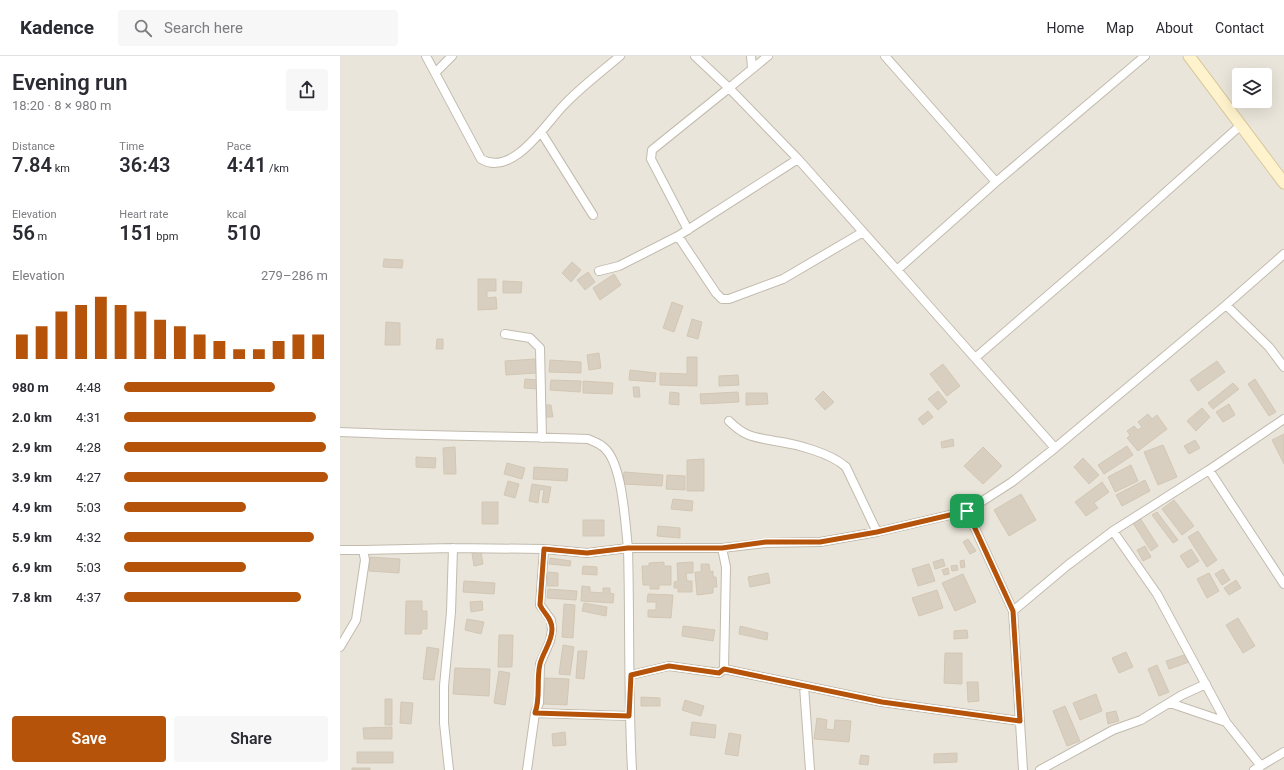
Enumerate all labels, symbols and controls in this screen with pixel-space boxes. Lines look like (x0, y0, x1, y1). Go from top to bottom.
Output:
search box (118, 10, 398, 46)
text: Kadence (20, 16, 94, 39)
icon: search (132, 17, 154, 39)
text: Search here (164, 19, 243, 37)
text: Home (1046, 20, 1084, 36)
text: Map (1106, 20, 1134, 36)
text: About (1156, 20, 1193, 36)
text: Contact (1215, 20, 1264, 36)
map controls (1232, 68, 1272, 108)
button: layers (1232, 68, 1272, 108)
button: share (286, 69, 328, 111)
text: Evening run (12, 70, 128, 95)
text: 18:20 · 8 × 980 m (12, 98, 111, 113)
text: Distance (12, 140, 55, 153)
text: Time (119, 140, 144, 153)
text: Pace (227, 140, 251, 153)
text: 7.84 (12, 153, 52, 177)
text: 36:43 (119, 153, 170, 177)
text: 4:41 (227, 153, 266, 177)
text: km (52, 162, 70, 175)
text: /km (266, 162, 289, 175)
text: Elevation (12, 208, 57, 221)
text: Heart rate (119, 208, 168, 221)
text: kcal (227, 208, 247, 221)
text: 56 (12, 221, 35, 245)
text: 151 (119, 221, 154, 245)
text: 510 (227, 221, 261, 245)
text: m (35, 230, 47, 243)
text: bpm (154, 230, 178, 243)
text: Elevation (12, 268, 65, 283)
text: 279–286 m (261, 268, 328, 283)
text: 980 m (12, 380, 49, 395)
text: 4:48 (76, 380, 101, 395)
text: 2.0 km (12, 410, 52, 425)
text: 4:31 (76, 410, 101, 425)
text: 2.9 km (12, 440, 52, 455)
text: 4:28 (76, 440, 101, 455)
text: 3.9 km (12, 470, 52, 485)
text: 4:27 (76, 470, 101, 485)
pin (950, 494, 984, 528)
text: 4.9 km (12, 500, 52, 515)
text: 5:03 (76, 500, 101, 515)
icon: arrive (956, 500, 978, 522)
text: 5.9 km (12, 530, 52, 545)
text: 4:32 (76, 530, 101, 545)
text: 6.9 km (12, 560, 52, 575)
text: 5:03 (76, 560, 101, 575)
text: 7.8 km (12, 590, 52, 605)
text: 4:37 (76, 590, 101, 605)
button: Save (12, 716, 166, 762)
button: Share (174, 716, 328, 762)

